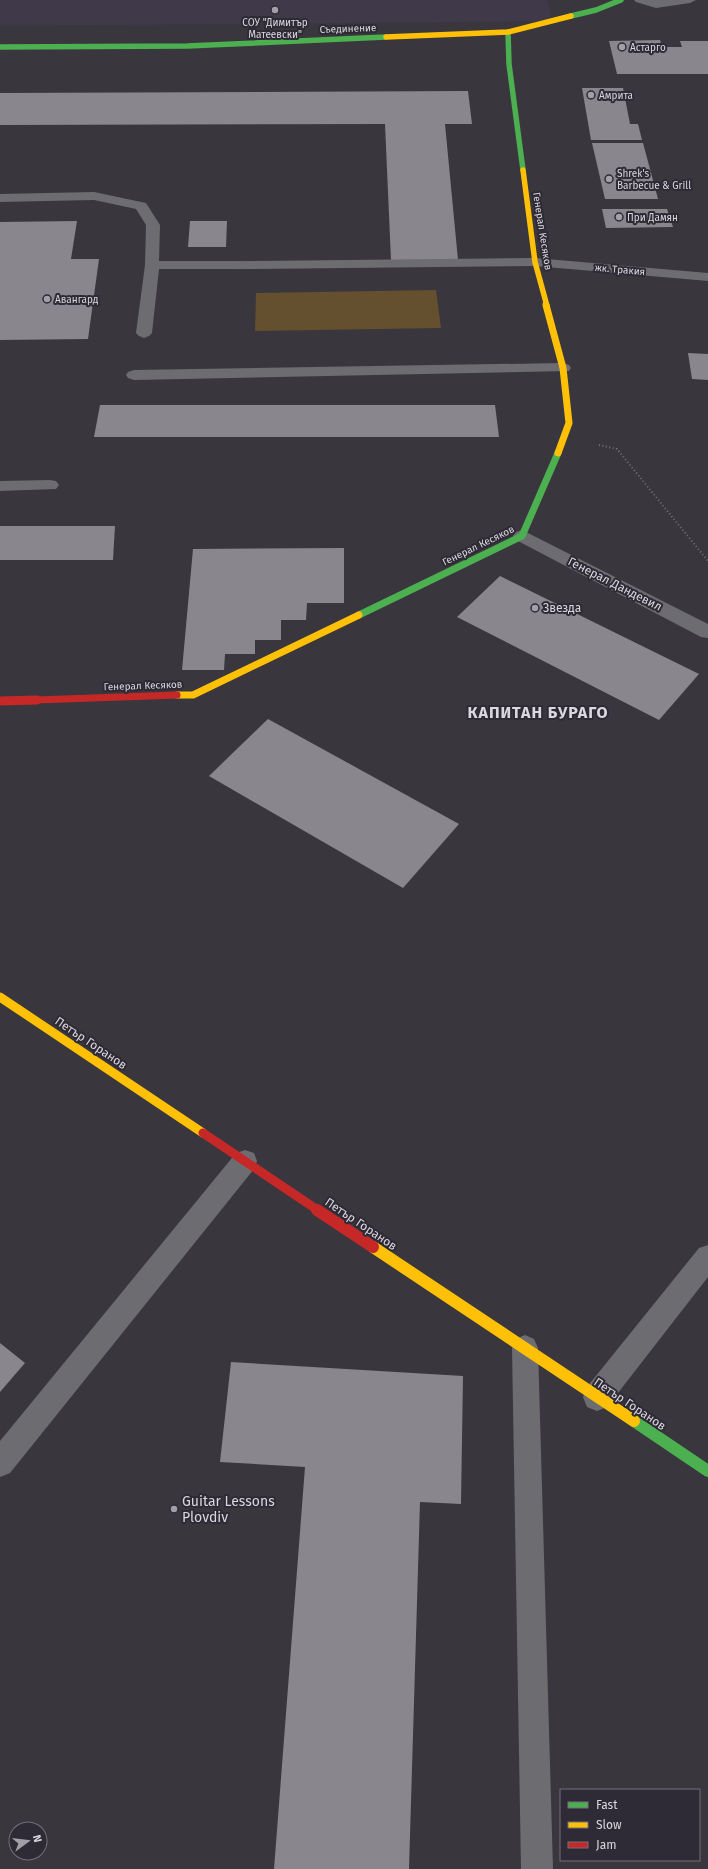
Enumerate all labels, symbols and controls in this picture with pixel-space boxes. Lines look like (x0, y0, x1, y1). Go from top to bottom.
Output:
marker: СОУ "Димитър Матеевски" (270, 5, 280, 15)
place label: СОУ "Димитър Матеевски" (242, 17, 308, 41)
street label: Съединение (319, 22, 377, 36)
marker: Астарго (617, 42, 627, 52)
place label: Астарго (630, 42, 666, 54)
marker: Амрита (586, 90, 596, 100)
place label: Амрита (599, 90, 633, 102)
place label: Shrek's Barbecue & Grill (617, 168, 691, 192)
marker: Shrek's Barbecue & Grill (604, 174, 614, 184)
street label: Генерал Кесяков (530, 191, 554, 271)
marker: При Дамян (614, 212, 624, 222)
place label: При Дамян (627, 212, 678, 224)
street label: жк. Тракия (594, 262, 646, 278)
marker: Авангард (42, 294, 52, 304)
place label: Авангард (55, 294, 99, 306)
street label: Генерал Кесяков (440, 523, 517, 569)
street label: Генерал Дандевил (566, 554, 664, 614)
place label: Звезда (543, 601, 581, 615)
marker: Звезда (530, 603, 540, 613)
street label: Генерал Кесяков (104, 679, 183, 693)
district label: КАПИТАН БУРАГО (467, 703, 609, 722)
street label: Петър Горанов (52, 1014, 130, 1072)
street label: Петър Горанов (322, 1195, 400, 1253)
street label: Петър Горанов (591, 1375, 669, 1433)
place label: Guitar Lessons Plovdiv (182, 1493, 275, 1526)
marker: Guitar Lessons Plovdiv (169, 1504, 179, 1514)
legend (560, 1789, 700, 1861)
text: Fast (596, 1798, 618, 1812)
text: Slow (596, 1818, 622, 1832)
north arrow (8, 1821, 48, 1861)
text: N (30, 1833, 44, 1844)
text: Jam (596, 1838, 616, 1852)

